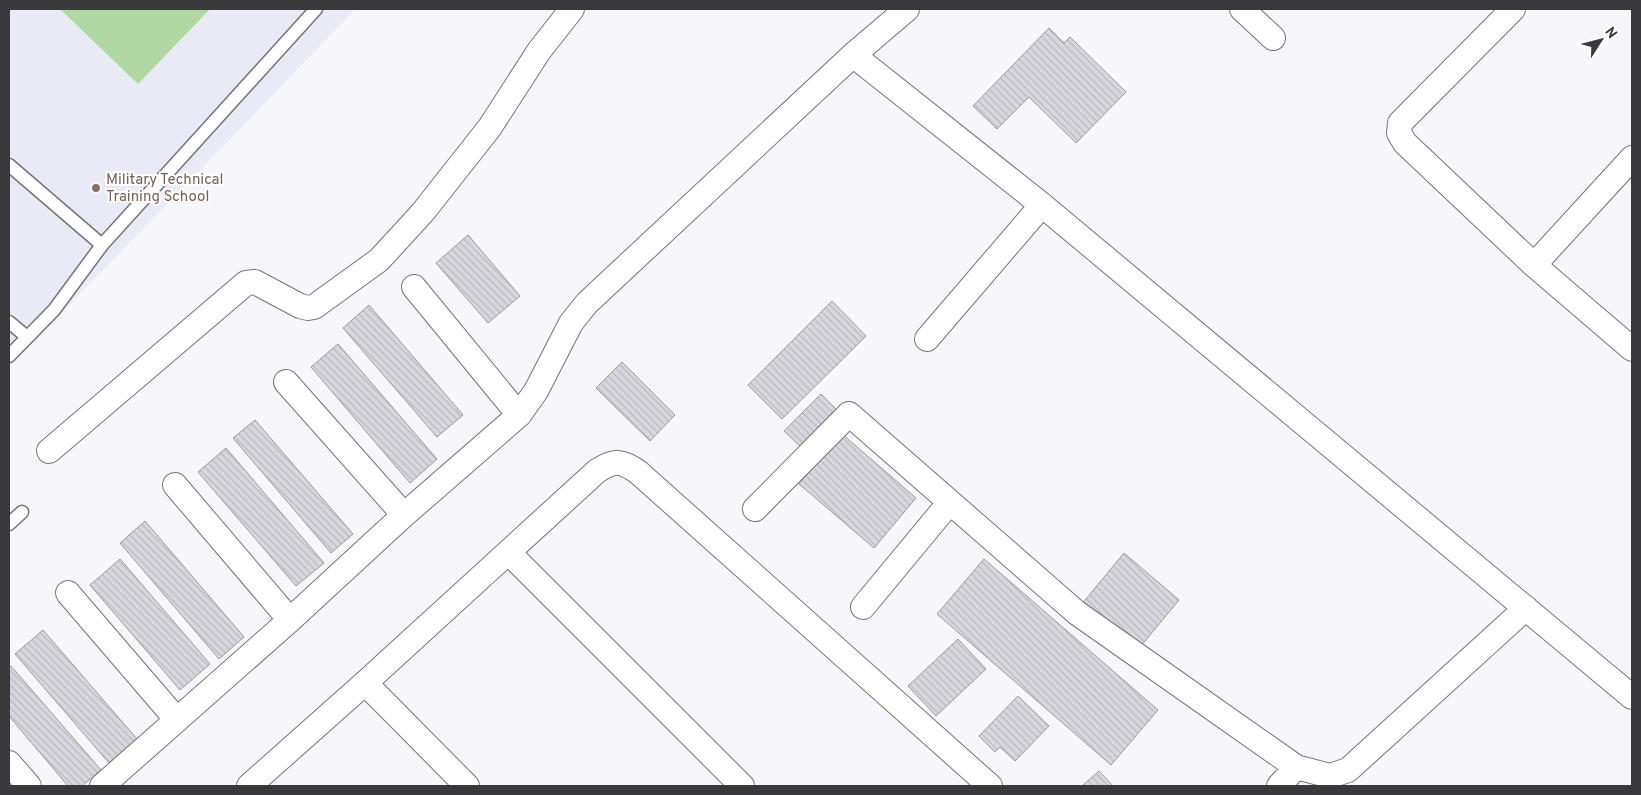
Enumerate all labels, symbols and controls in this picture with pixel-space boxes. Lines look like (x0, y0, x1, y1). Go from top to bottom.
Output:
north arrow (1576, 15, 1626, 65)
text: N (1600, 24, 1620, 42)
place label: Military Technical Training School (106, 171, 223, 207)
marker: Military Technical Training School (90, 182, 102, 194)

